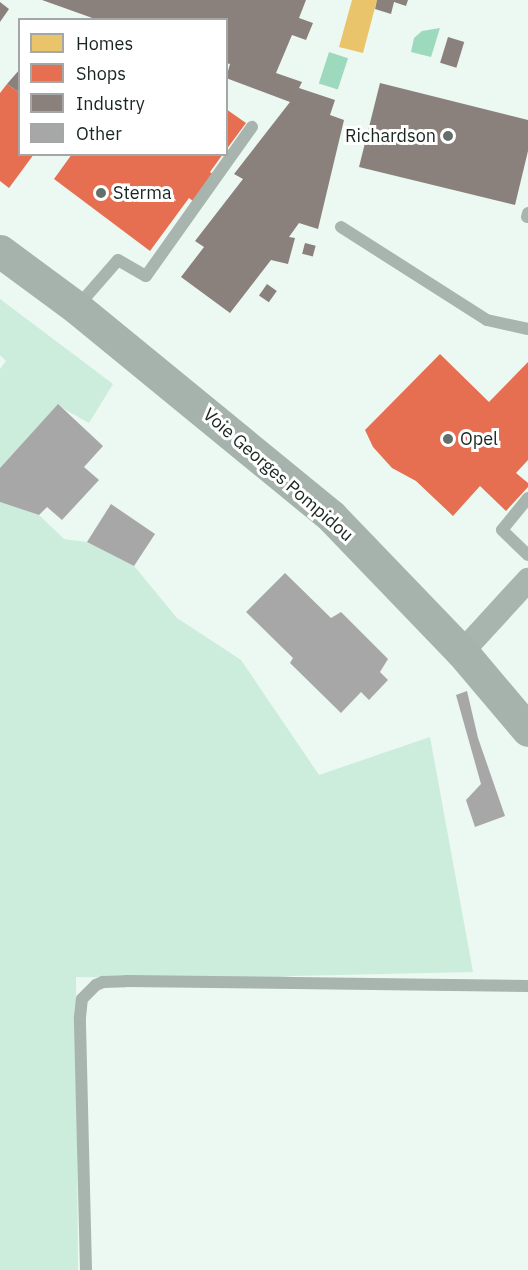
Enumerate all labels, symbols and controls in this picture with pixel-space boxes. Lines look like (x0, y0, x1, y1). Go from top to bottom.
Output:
legend (18, 18, 228, 156)
text: Homes (76, 32, 133, 55)
text: Shops (76, 62, 126, 85)
text: Industry (76, 92, 145, 115)
text: Other (76, 122, 122, 145)
place label: Richardson (345, 125, 436, 147)
marker: Richardson (441, 129, 455, 143)
place label: Sterma (113, 182, 172, 204)
marker: Sterma (94, 186, 108, 200)
street label: Voie Georges Pompidou (198, 404, 358, 546)
place label: Opel (460, 428, 498, 450)
marker: Opel (441, 432, 455, 446)

